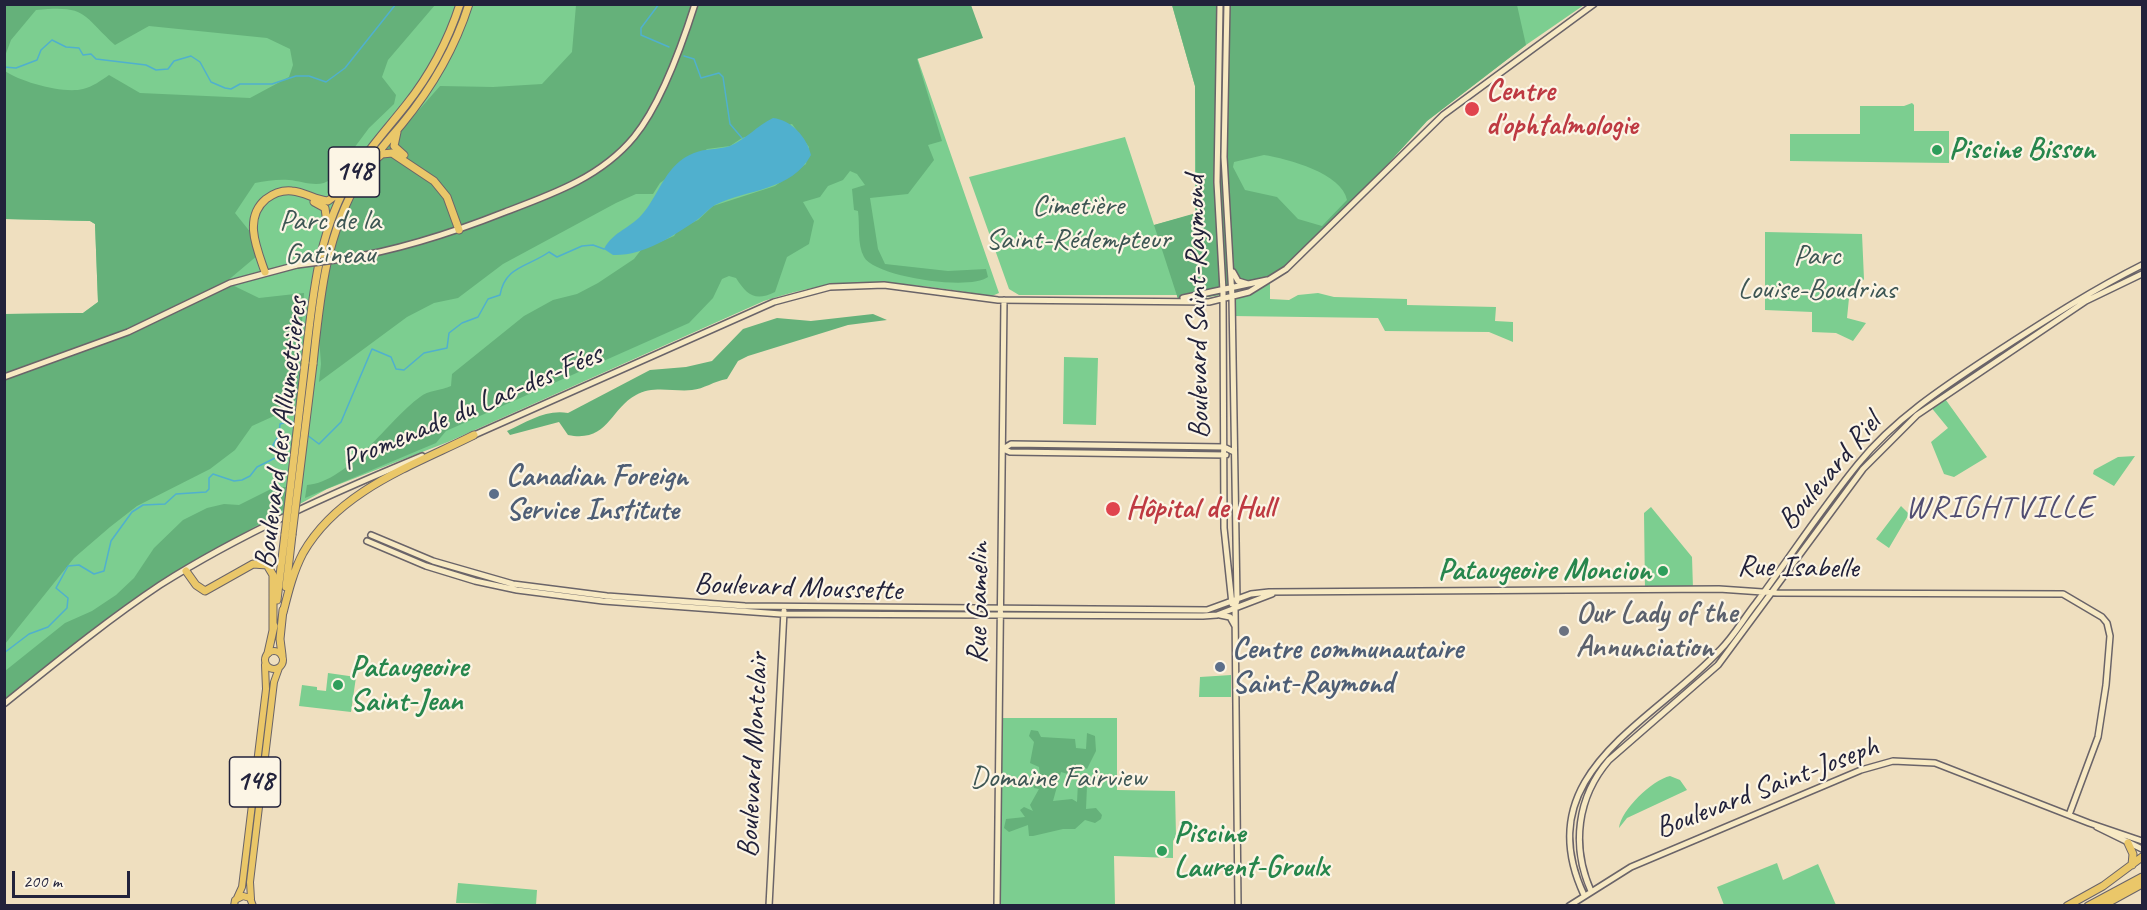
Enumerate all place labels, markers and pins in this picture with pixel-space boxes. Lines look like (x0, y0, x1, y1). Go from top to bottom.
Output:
place label: Centre d'ophtalmologie (1486, 74, 1637, 144)
marker: Centre d'ophtalmologie (1463, 100, 1481, 118)
place label: Piscine Bisson (1949, 132, 2095, 168)
marker: Piscine Bisson (1930, 143, 1944, 157)
place label: Canadian Foreign Service Institute (506, 459, 688, 530)
marker: Canadian Foreign Service Institute (487, 487, 501, 501)
place label: Hôpital de Hull (1126, 491, 1274, 527)
marker: Hôpital de Hull (1104, 500, 1122, 518)
place label: Pataugeoire Moncion (1438, 553, 1651, 589)
marker: Pataugeoire Moncion (1656, 564, 1670, 578)
place label: Our Lady of the Annunciation (1576, 596, 1737, 666)
marker: Our Lady of the Annunciation (1557, 624, 1571, 638)
place label: Centre communautaire Saint-Raymond (1232, 632, 1463, 702)
place label: Pataugeoire Saint-Jean (350, 650, 468, 720)
marker: Centre communautaire Saint-Raymond (1213, 660, 1227, 674)
marker: Pataugeoire Saint-Jean (331, 678, 345, 692)
place label: Piscine Laurent-Groulx (1174, 816, 1329, 886)
marker: Piscine Laurent-Groulx (1155, 844, 1169, 858)

